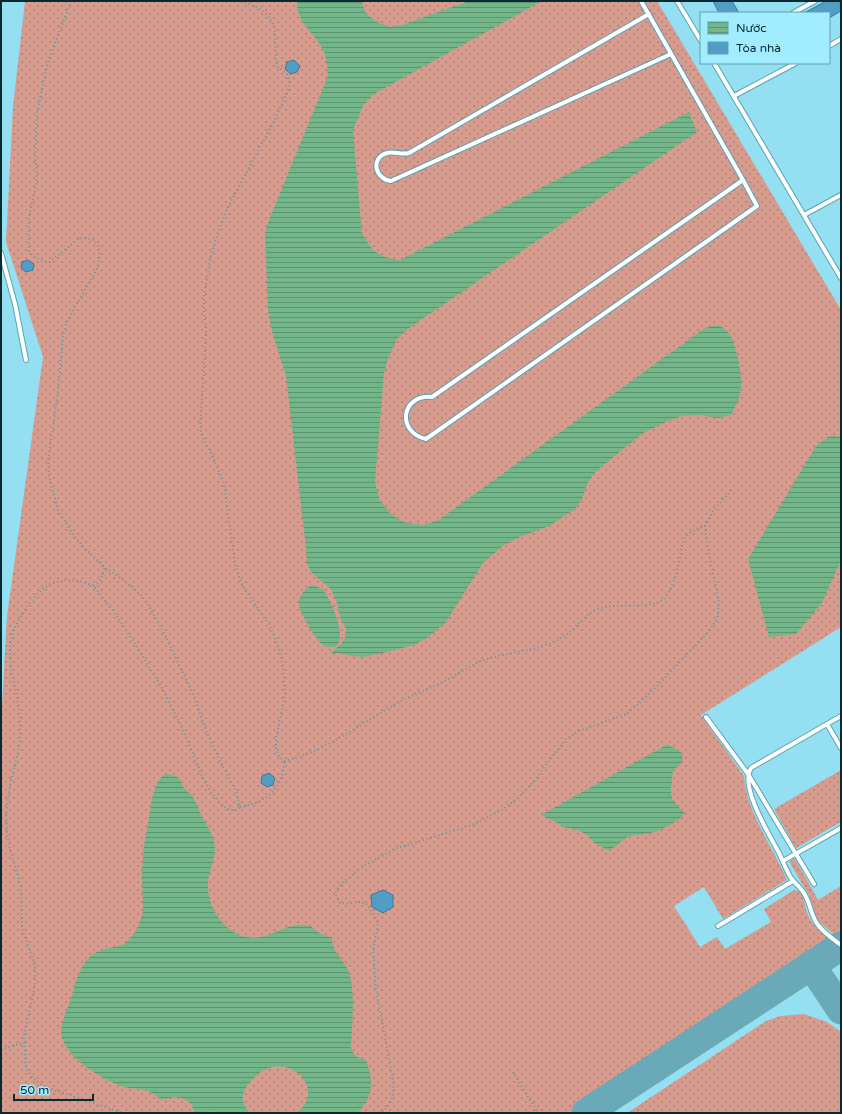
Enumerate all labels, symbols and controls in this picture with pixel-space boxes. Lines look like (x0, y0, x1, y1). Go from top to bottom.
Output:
legend (700, 12, 830, 64)
text: Nước (736, 21, 767, 35)
text: Tòa nhà (736, 41, 781, 55)
scale bar (14, 1076, 93, 1102)
text: 50 m (20, 1083, 49, 1097)

